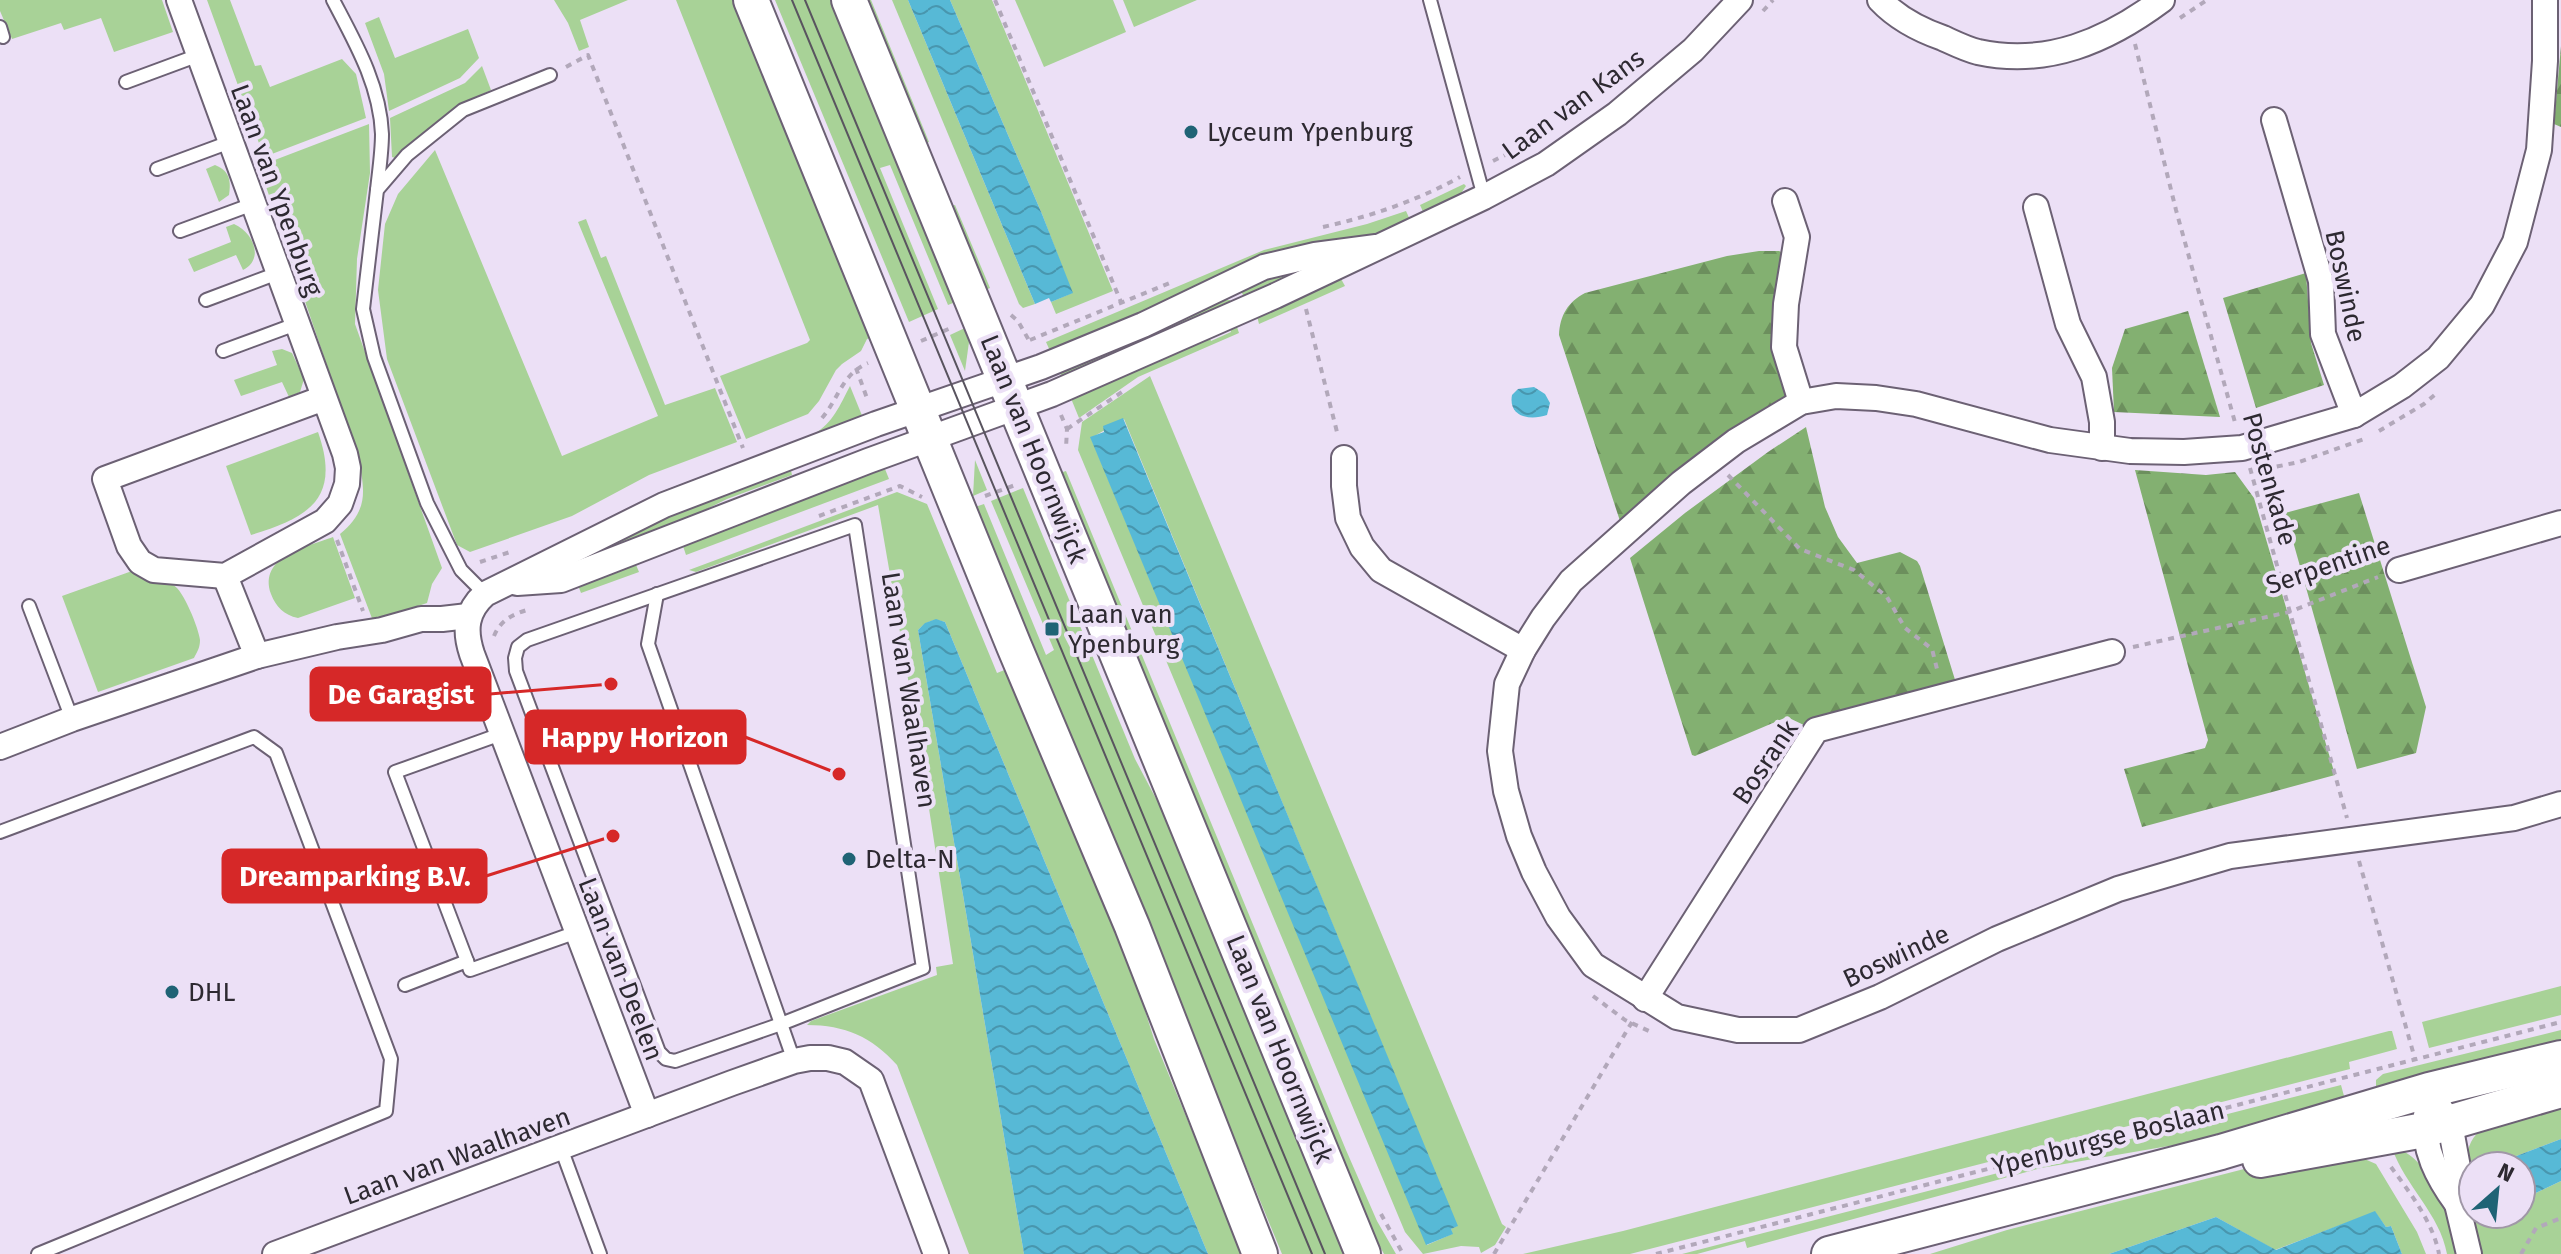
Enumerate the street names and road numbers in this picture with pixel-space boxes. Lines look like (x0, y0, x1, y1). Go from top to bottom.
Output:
street label: Laan van Kans (1496, 42, 1650, 166)
street label: Laan van Ypenburg (224, 80, 329, 301)
street label: Boswinde (2319, 227, 2373, 345)
street label: Laan van Hoornwijck (973, 330, 1094, 569)
street label: Postenkade (2236, 409, 2303, 549)
street label: Serpentine (2262, 530, 2394, 601)
street label: Laan van Waalhaven (875, 570, 943, 810)
street label: Bosrank (1726, 714, 1805, 810)
street label: Laan van Deelen (571, 873, 670, 1065)
street label: Boswinde (1838, 918, 1954, 995)
street label: Laan van Hoornwijck (1219, 930, 1340, 1169)
street label: Ypenburgse Boslaan (1989, 1095, 2228, 1182)
street label: Laan van Waalhaven (340, 1101, 575, 1212)

